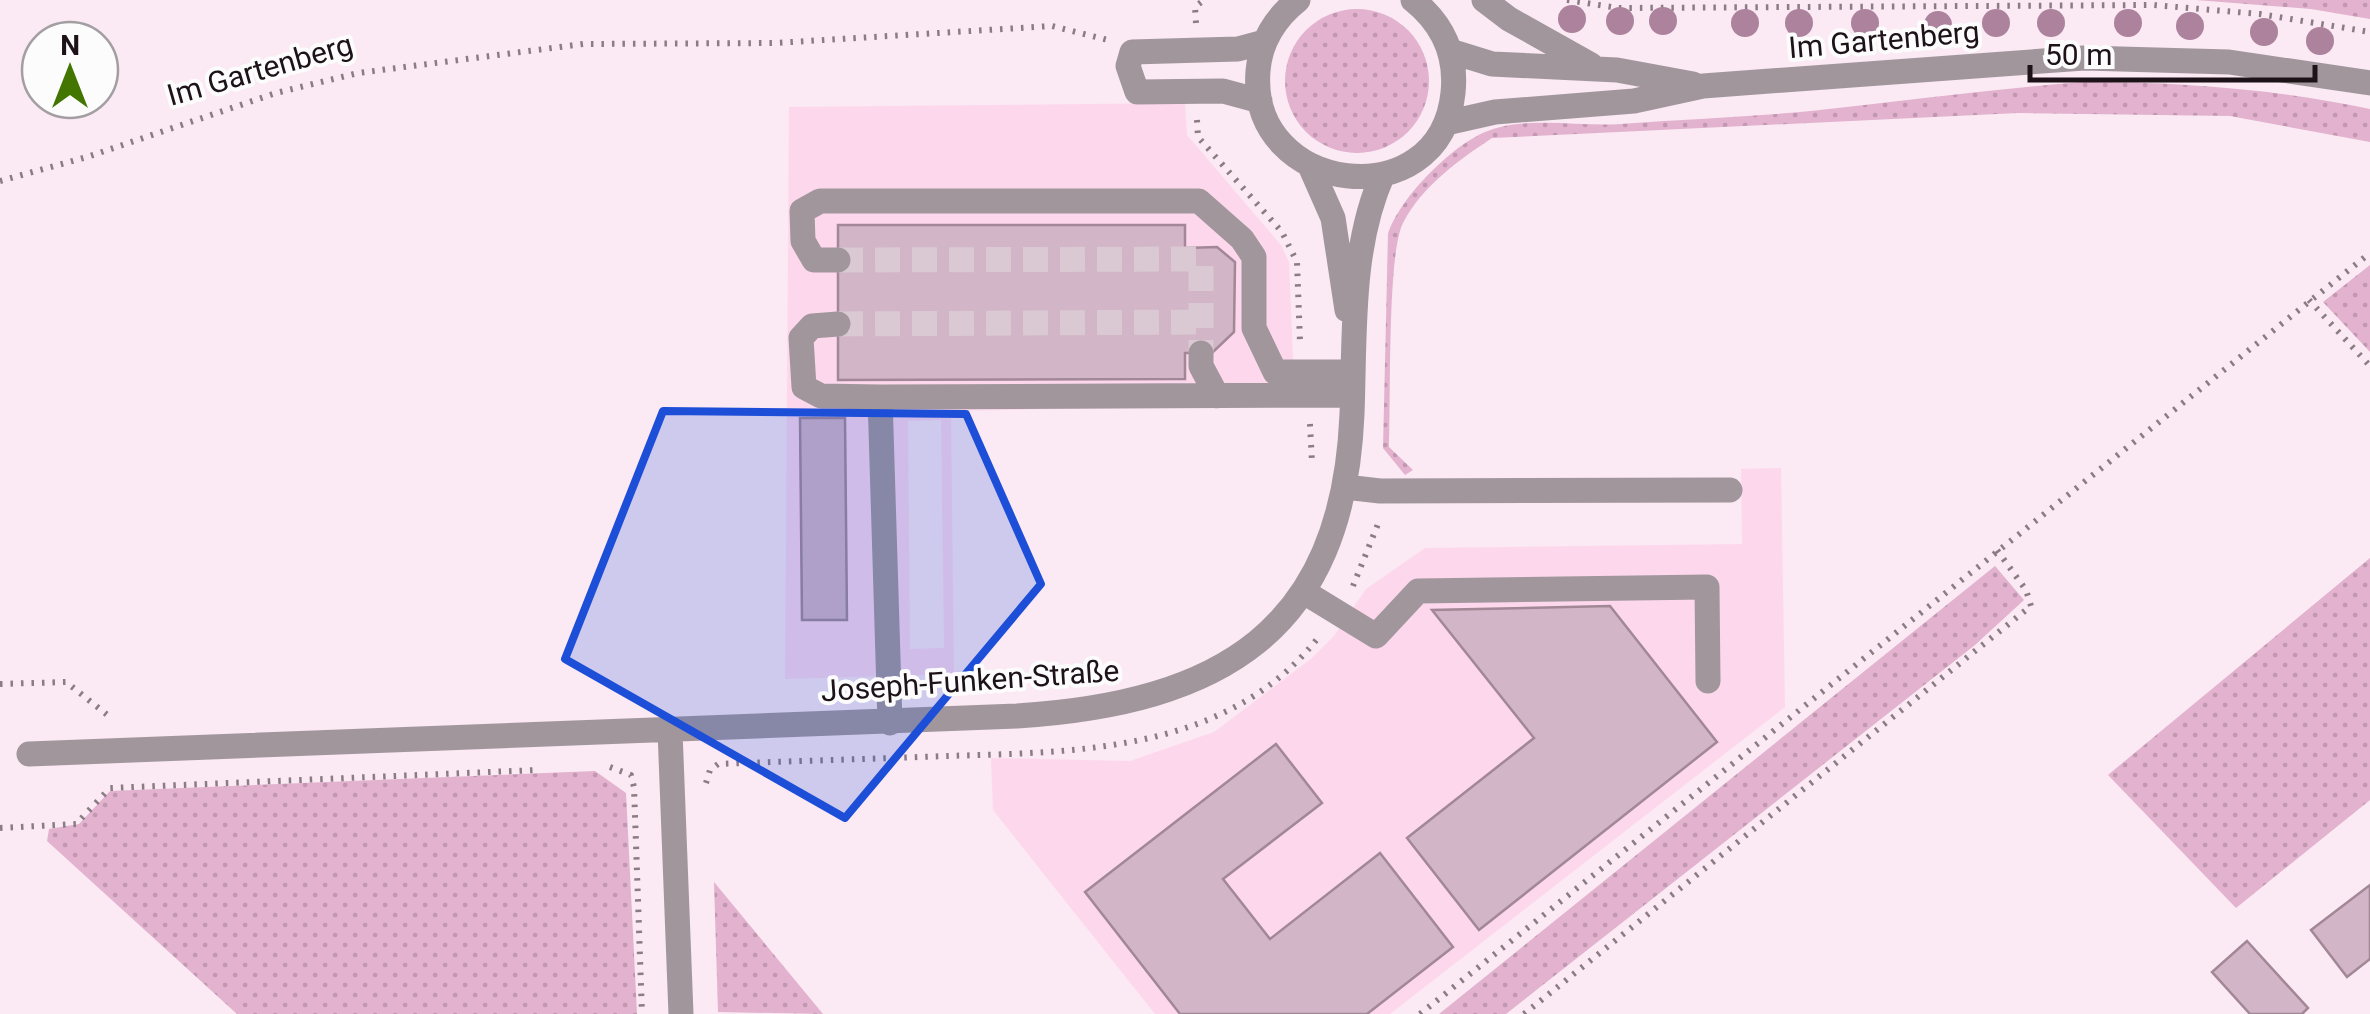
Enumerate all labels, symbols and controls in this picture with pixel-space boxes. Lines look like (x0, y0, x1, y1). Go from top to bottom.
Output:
street label: Im Gartenberg (1787, 14, 1981, 65)
north arrow (20, 20, 120, 120)
scale bar (2030, 20, 2315, 82)
street label: Im Gartenberg (163, 26, 357, 113)
text: N (60, 29, 80, 62)
text: 50 m (2045, 37, 2112, 72)
street label: Joseph-Funken-Straße (820, 653, 1120, 708)

